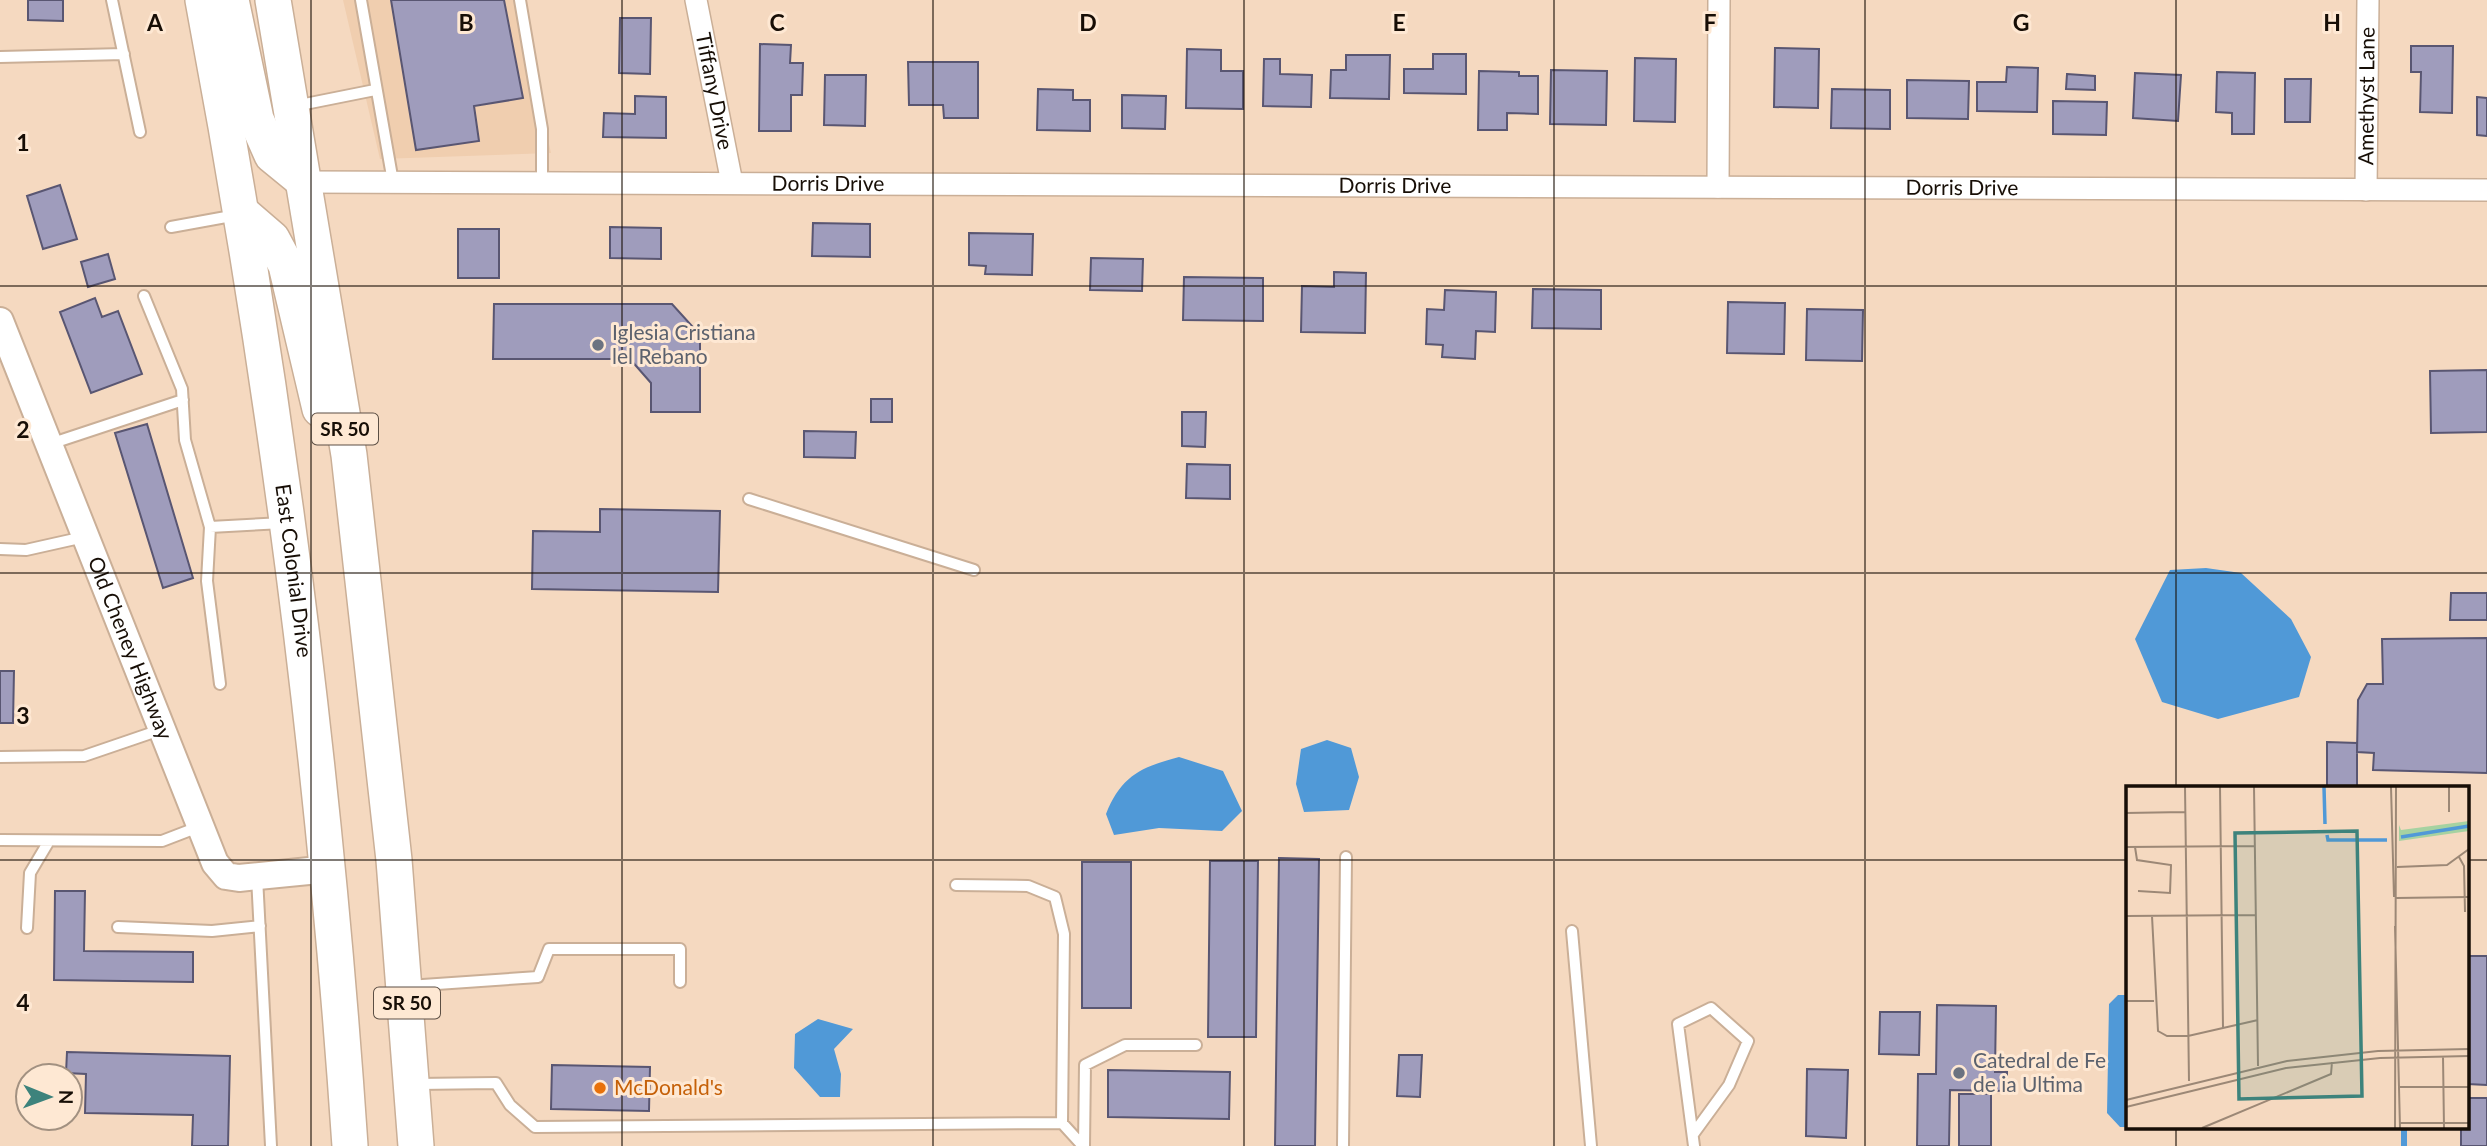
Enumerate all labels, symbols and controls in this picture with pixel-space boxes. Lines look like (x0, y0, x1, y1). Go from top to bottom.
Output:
text: A (146, 8, 164, 36)
text: B (458, 8, 474, 36)
text: C (769, 8, 785, 36)
text: D (1079, 8, 1097, 36)
text: E (1392, 8, 1406, 36)
text: F (1703, 8, 1717, 36)
text: G (2013, 8, 2029, 36)
text: H (2323, 8, 2341, 36)
street label: Amethyst Lane (2352, 27, 2379, 165)
street label: Tiffany Drive (692, 30, 739, 152)
text: 1 (16, 128, 30, 156)
street label: Dorris Drive (772, 170, 884, 195)
street label: Dorris Drive (1339, 172, 1451, 197)
street label: Dorris Drive (1906, 174, 2018, 199)
place label: Iglesia Cristiana lel Rebano (612, 319, 756, 368)
marker: Iglesia Cristiana lel Rebano (590, 337, 606, 353)
road number: SR 50 (312, 414, 378, 444)
text: 2 (16, 415, 30, 443)
street label: East Colonial Drive (271, 482, 318, 659)
street label: Old Cheney Highway (84, 553, 179, 743)
text: 3 (16, 701, 30, 729)
inset map (2126, 786, 2470, 1128)
road number: SR 50 (374, 987, 440, 1018)
text: 4 (16, 988, 30, 1016)
place label: Catedral de Fe de ia Ultima (1973, 1047, 2106, 1096)
north arrow (14, 1062, 84, 1132)
marker: Catedral de Fe de ia Ultima (1951, 1065, 1967, 1081)
place label: McDonald's (614, 1074, 723, 1099)
marker: McDonald's (592, 1080, 608, 1096)
text: N (55, 1090, 78, 1105)

